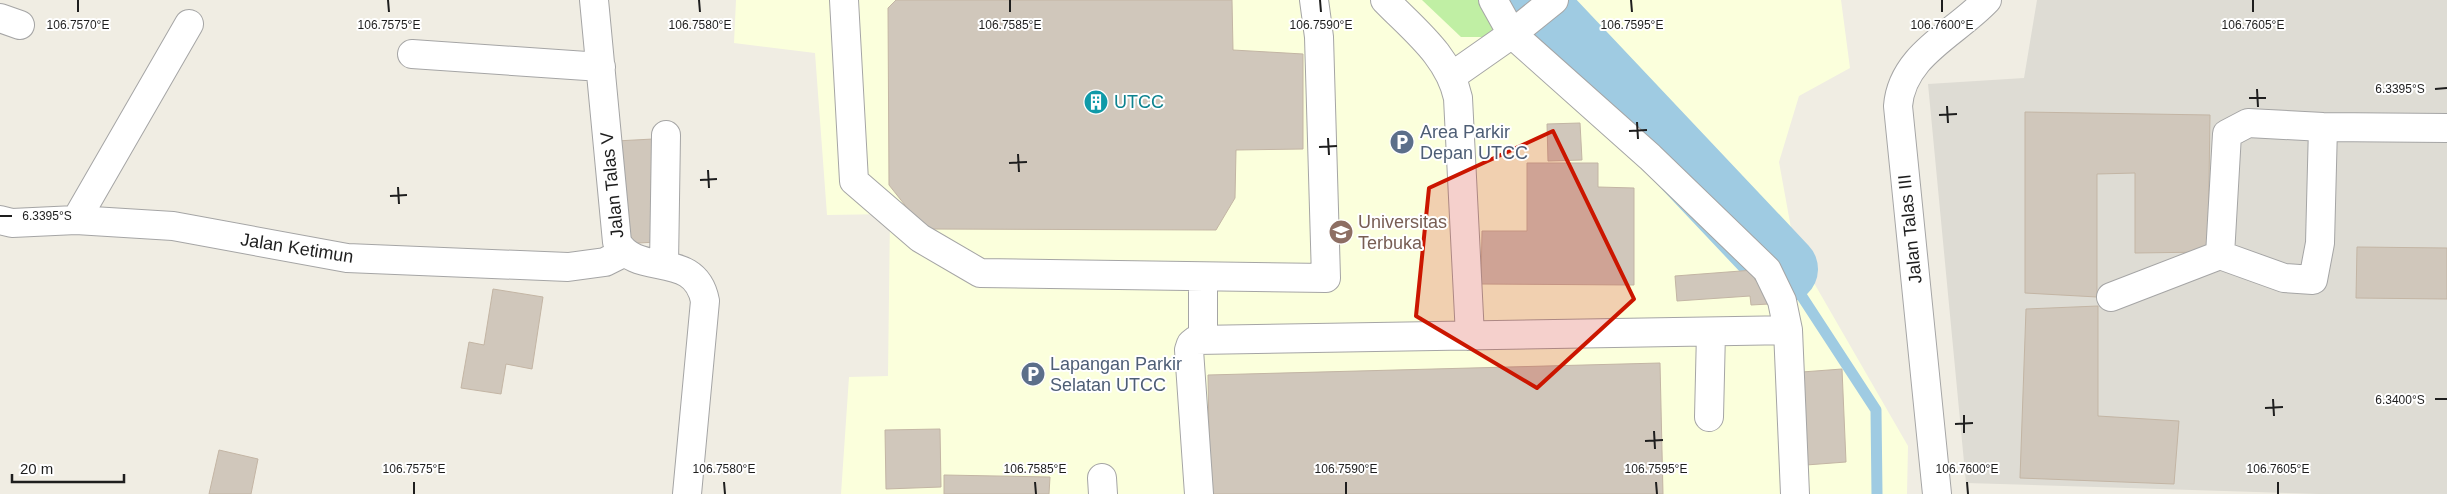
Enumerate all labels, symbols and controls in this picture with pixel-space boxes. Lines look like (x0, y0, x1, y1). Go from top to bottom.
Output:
text: 106.7570°E (47, 18, 109, 32)
text: 106.7575°E (358, 18, 420, 32)
text: 106.7580°E (669, 18, 731, 32)
text: 106.7585°E (979, 18, 1041, 32)
text: 106.7590°E (1290, 18, 1352, 32)
text: 106.7595°E (1601, 18, 1663, 32)
text: 106.7600°E (1911, 18, 1973, 32)
text: 106.7605°E (2222, 18, 2284, 32)
text: 6.3395°S (2375, 82, 2425, 96)
building icon: UTCC (1083, 89, 1109, 115)
place label: UTCC (1114, 92, 1164, 112)
place label: Area Parkir Depan UTCC (1420, 122, 1528, 163)
parking icon: Area Parkir Depan UTCC (1389, 129, 1415, 155)
street label: Jalan Talas V (596, 131, 628, 239)
street label: Jalan Talas III (1894, 173, 1926, 285)
text: 6.3395°S (22, 209, 72, 223)
place label: Universitas Terbuka (1358, 212, 1447, 253)
school or university icon: Universitas Terbuka (1328, 219, 1354, 245)
street label: Jalan Ketimun (239, 229, 355, 267)
place label: Lapangan Parkir Selatan UTCC (1050, 354, 1182, 395)
parking icon: Lapangan Parkir Selatan UTCC (1020, 361, 1046, 387)
text: 6.3400°S (2375, 393, 2425, 407)
scale bar (12, 452, 125, 484)
text: 20 m (20, 460, 53, 477)
text: 106.7575°E (383, 462, 445, 476)
text: 106.7580°E (693, 462, 755, 476)
text: 106.7585°E (1004, 462, 1066, 476)
text: 106.7590°E (1315, 462, 1377, 476)
text: 106.7595°E (1625, 462, 1687, 476)
text: 106.7600°E (1936, 462, 1998, 476)
text: 106.7605°E (2247, 462, 2309, 476)

